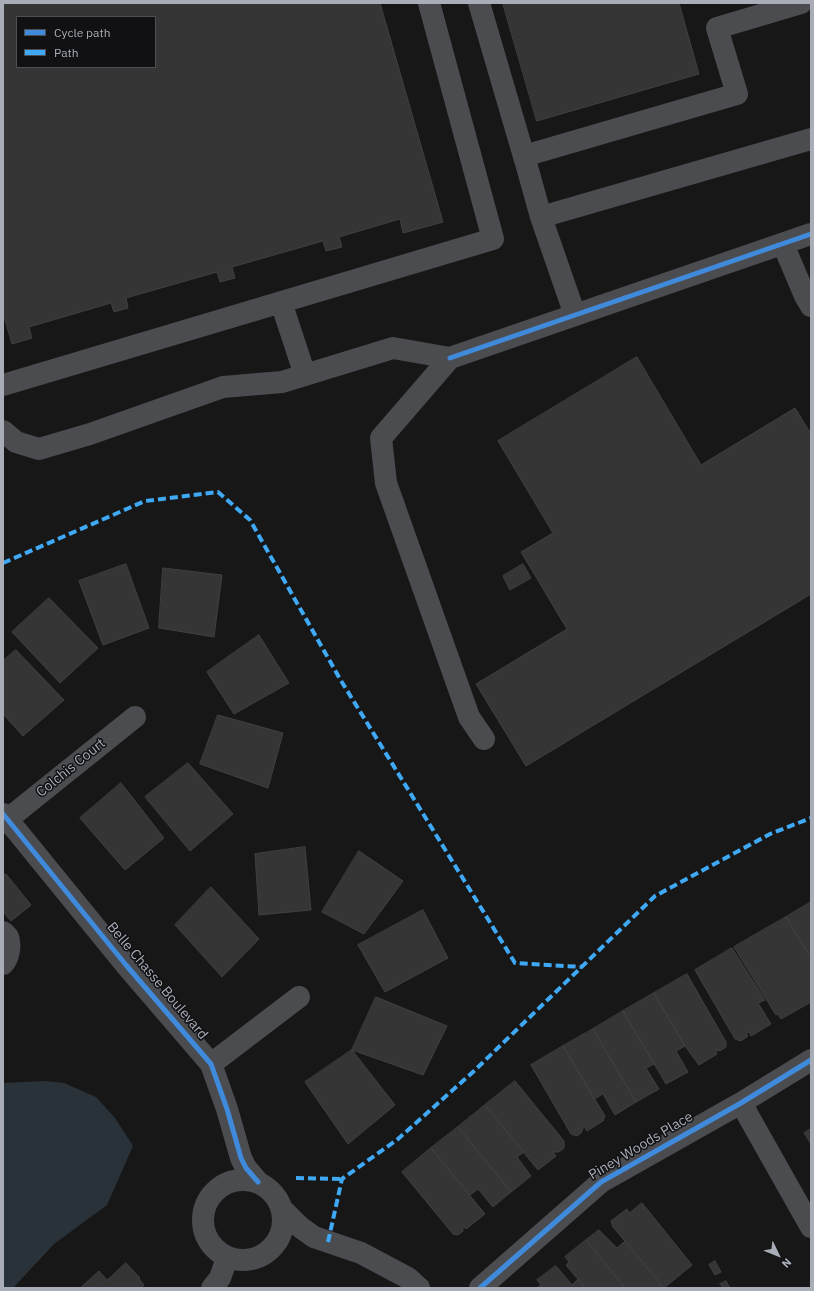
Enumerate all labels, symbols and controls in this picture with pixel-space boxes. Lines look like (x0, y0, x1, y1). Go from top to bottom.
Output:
legend (16, 16, 156, 68)
text: Cycle path (54, 25, 111, 40)
text: Path (54, 45, 79, 60)
street label: Colchis Court (33, 735, 109, 801)
street label: Belle Chasse Boulevard (103, 919, 211, 1043)
street label: Piney Woods Place (586, 1108, 696, 1184)
north arrow (758, 1235, 798, 1275)
text: N (779, 1255, 795, 1271)

